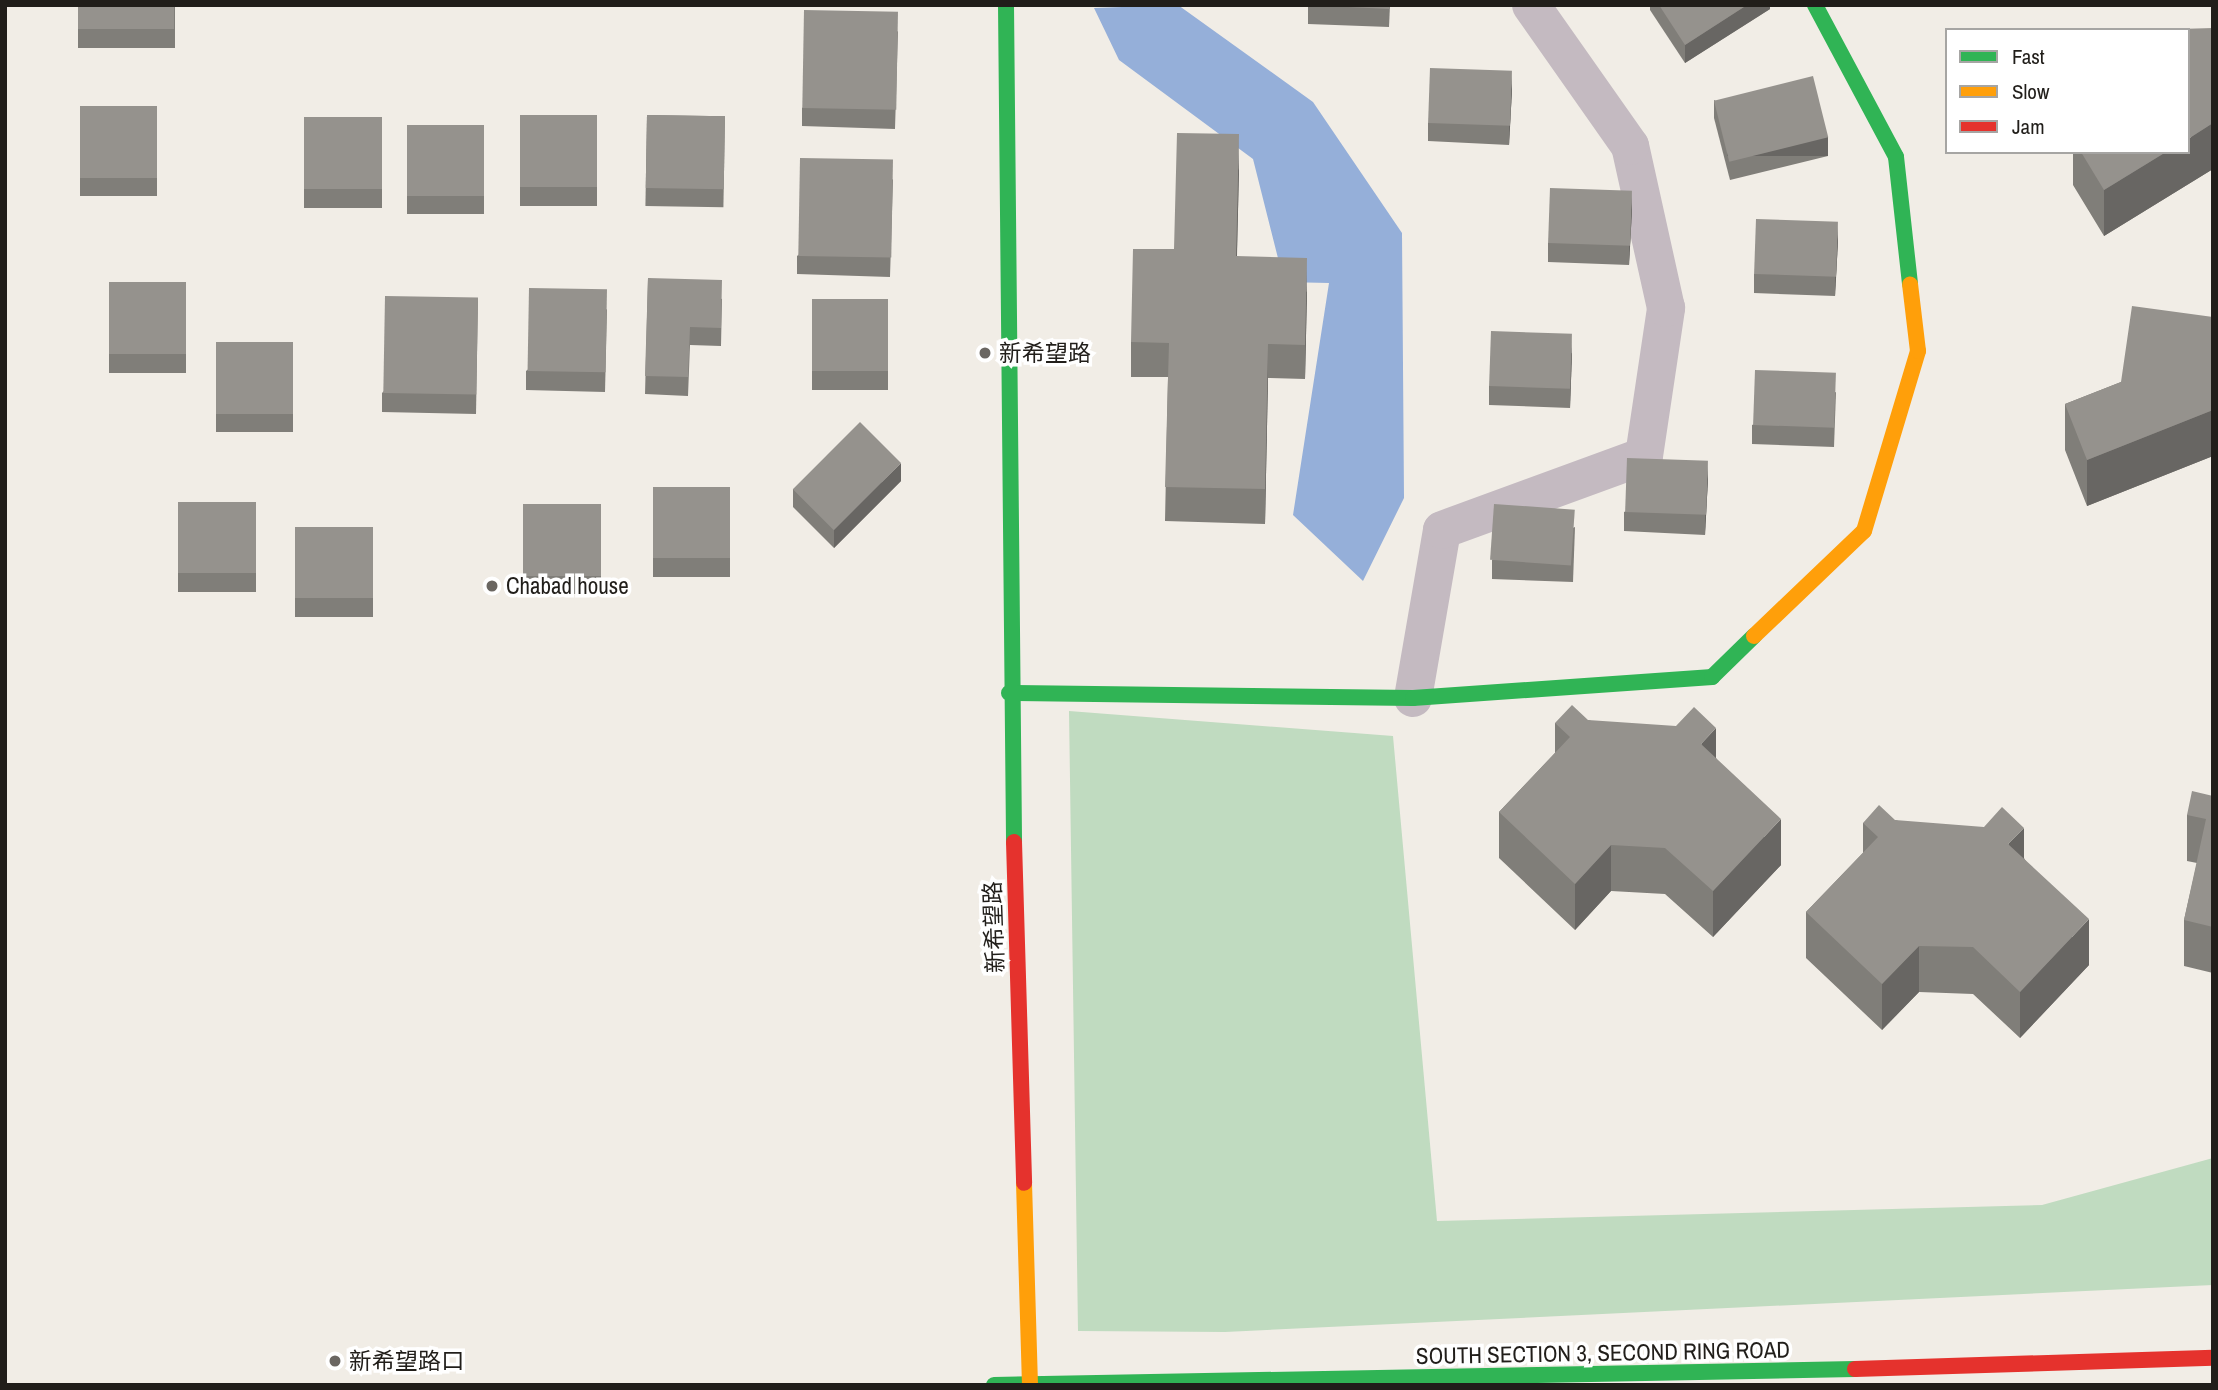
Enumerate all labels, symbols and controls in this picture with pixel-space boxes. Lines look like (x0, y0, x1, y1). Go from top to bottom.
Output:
legend (1945, 28, 2190, 154)
text: Fast (2012, 42, 2045, 71)
text: Slow (2012, 77, 2049, 106)
text: Jam (2012, 112, 2045, 141)
place label: 新希望路 (999, 339, 1091, 367)
marker: 新希望路 (977, 345, 993, 361)
place label: Chabad house (506, 572, 629, 600)
marker: Chabad house (484, 578, 500, 594)
street label: 新希望路 (979, 881, 1009, 973)
street label: SOUTH SECTION 3, SECOND RING ROAD (1416, 1336, 1790, 1370)
place label: 新希望路口 (349, 1347, 464, 1375)
marker: 新希望路口 (327, 1353, 343, 1369)

